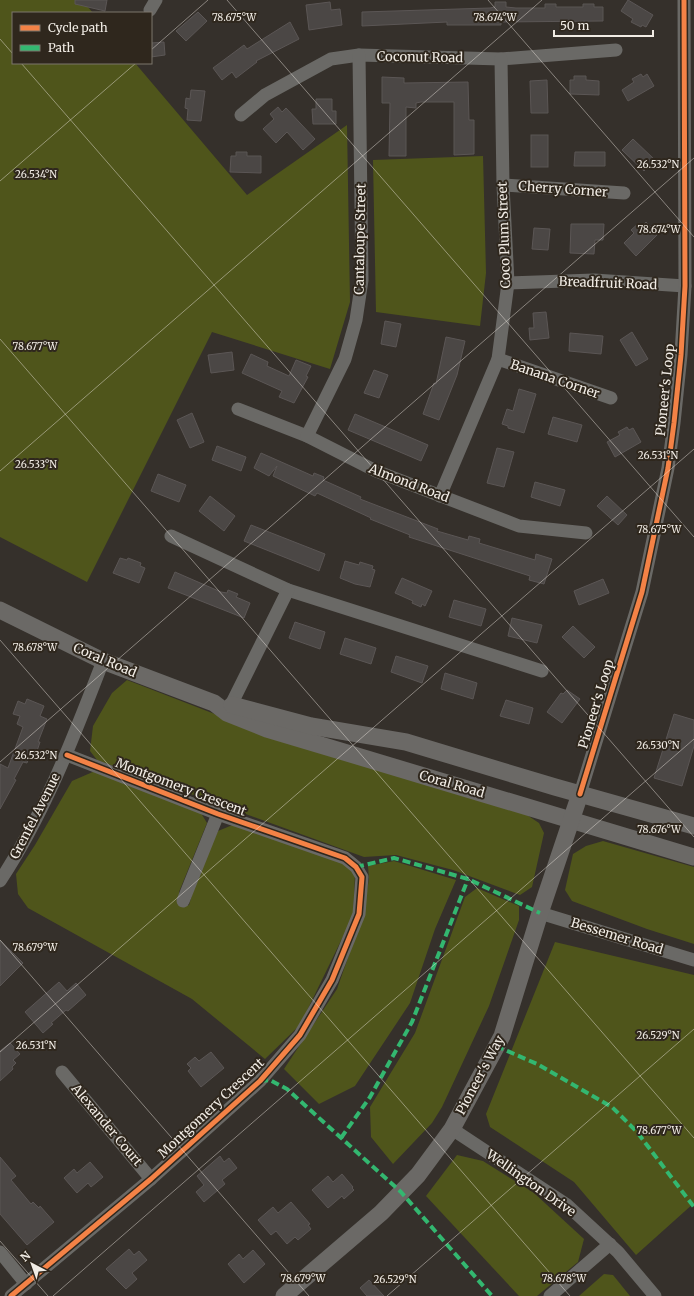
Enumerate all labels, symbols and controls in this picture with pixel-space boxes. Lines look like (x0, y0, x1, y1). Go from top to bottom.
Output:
text: 78.675°W (212, 11, 257, 24)
text: 78.674°W (473, 11, 518, 24)
legend (12, 12, 152, 64)
scale bar (554, 12, 653, 38)
text: 50 m (560, 18, 589, 33)
text: Cycle path (48, 20, 108, 35)
text: Path (48, 40, 74, 55)
street label: Coconut Road (377, 48, 463, 66)
text: 26.532°N (637, 158, 679, 171)
text: 26.534°N (15, 168, 57, 181)
street label: Cherry Corner (518, 177, 608, 201)
street label: Coco Plum Street (494, 181, 514, 289)
street label: Cantaloupe Street (351, 183, 369, 295)
text: 78.674°W (637, 223, 682, 236)
street label: Breadfruit Road (558, 273, 658, 293)
text: 78.677°W (13, 340, 58, 353)
street label: Pioneer's Loop (652, 343, 678, 437)
street label: Banana Corner (508, 356, 602, 402)
text: 26.531°N (638, 449, 678, 462)
text: 26.533°N (15, 458, 57, 471)
street label: Almond Road (365, 459, 452, 506)
text: 78.675°W (637, 523, 682, 536)
street label: Coral Road (71, 639, 139, 681)
text: 78.678°W (13, 641, 58, 654)
street label: Pioneer's Loop (574, 657, 618, 751)
text: 26.530°N (636, 739, 680, 752)
text: 26.532°N (15, 749, 57, 762)
street label: Montgomery Crescent (113, 754, 249, 820)
street label: Coral Road (417, 767, 487, 801)
street label: Grenfel Avenue (6, 770, 64, 862)
text: 78.676°W (637, 823, 682, 836)
street label: Bessemer Road (569, 914, 665, 958)
text: 78.679°W (13, 941, 58, 954)
text: 26.529°N (637, 1029, 680, 1042)
street label: Pioneer's Way (452, 1032, 508, 1118)
text: 26.531°N (16, 1039, 56, 1052)
street label: Montgomery Crescent (154, 1054, 268, 1162)
street label: Alexander Court (67, 1080, 146, 1170)
text: 78.677°W (637, 1124, 682, 1137)
street label: Wellington Drive (482, 1145, 579, 1220)
north arrow (12, 1244, 52, 1284)
text: N (18, 1248, 34, 1265)
text: 78.679°W (281, 1272, 326, 1285)
text: 78.678°W (542, 1272, 587, 1285)
text: 26.529°N (374, 1273, 417, 1286)

